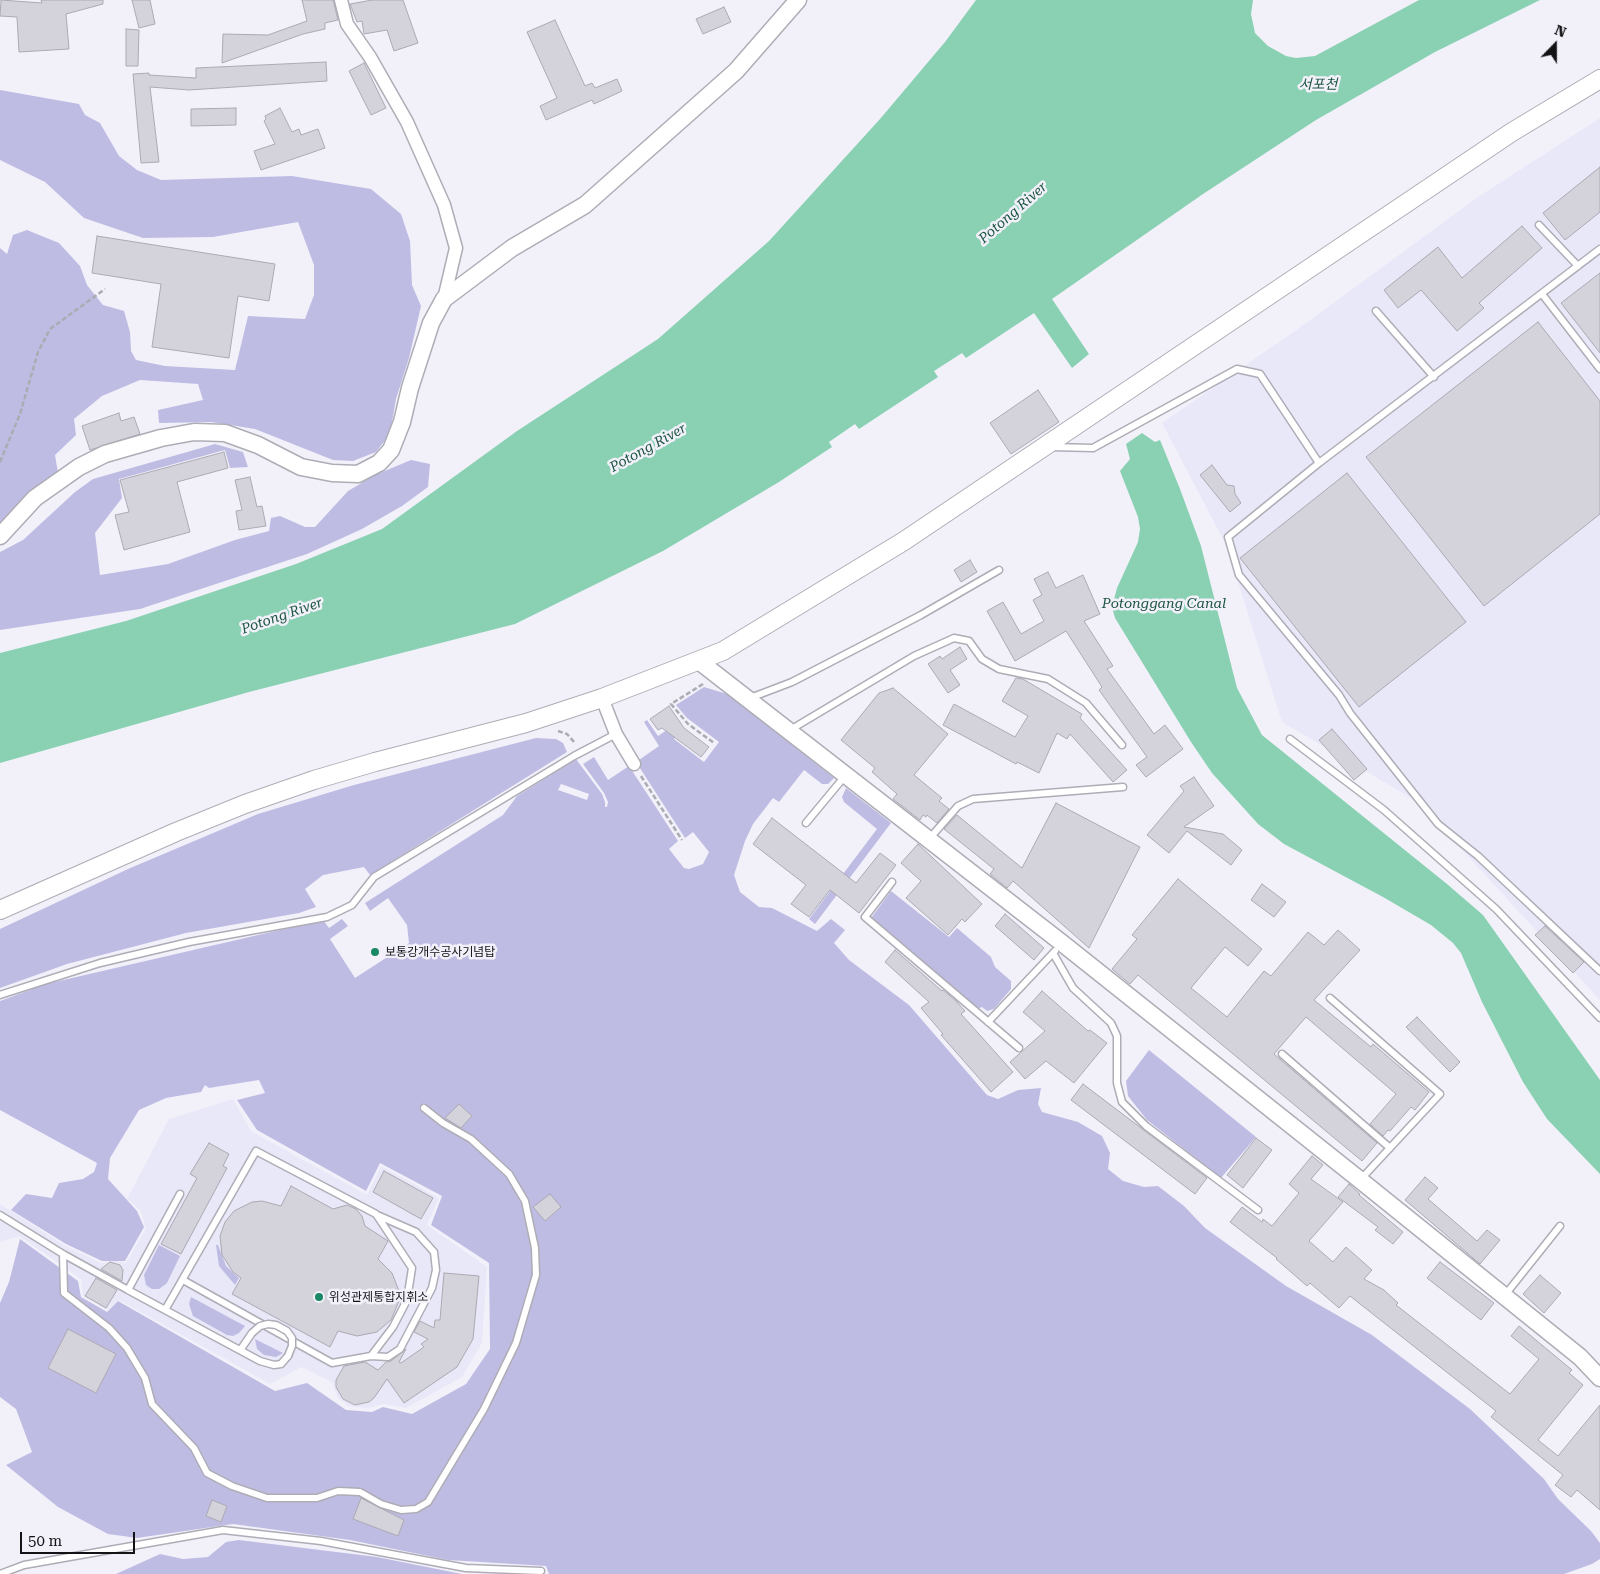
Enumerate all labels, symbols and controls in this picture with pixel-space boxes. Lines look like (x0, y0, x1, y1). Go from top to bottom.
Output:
north arrow (1530, 20, 1580, 70)
text: N (1553, 22, 1569, 41)
water label: 서포천 (1299, 77, 1337, 93)
water label: Potong River (975, 179, 1051, 247)
water label: Potong River (607, 420, 689, 476)
water label: Potong River (239, 594, 325, 638)
water label: Potonggang Canal (1102, 596, 1226, 612)
place label: 보통강개수공사기념탑 (385, 945, 495, 959)
marker: 보통강개수공사기념탑 (369, 946, 381, 958)
place label: 위성관제통합지휘소 (329, 1290, 428, 1304)
marker: 위성관제통합지휘소 (313, 1291, 325, 1303)
scale bar (22, 1522, 138, 1554)
text: 50 m (28, 1532, 62, 1550)

